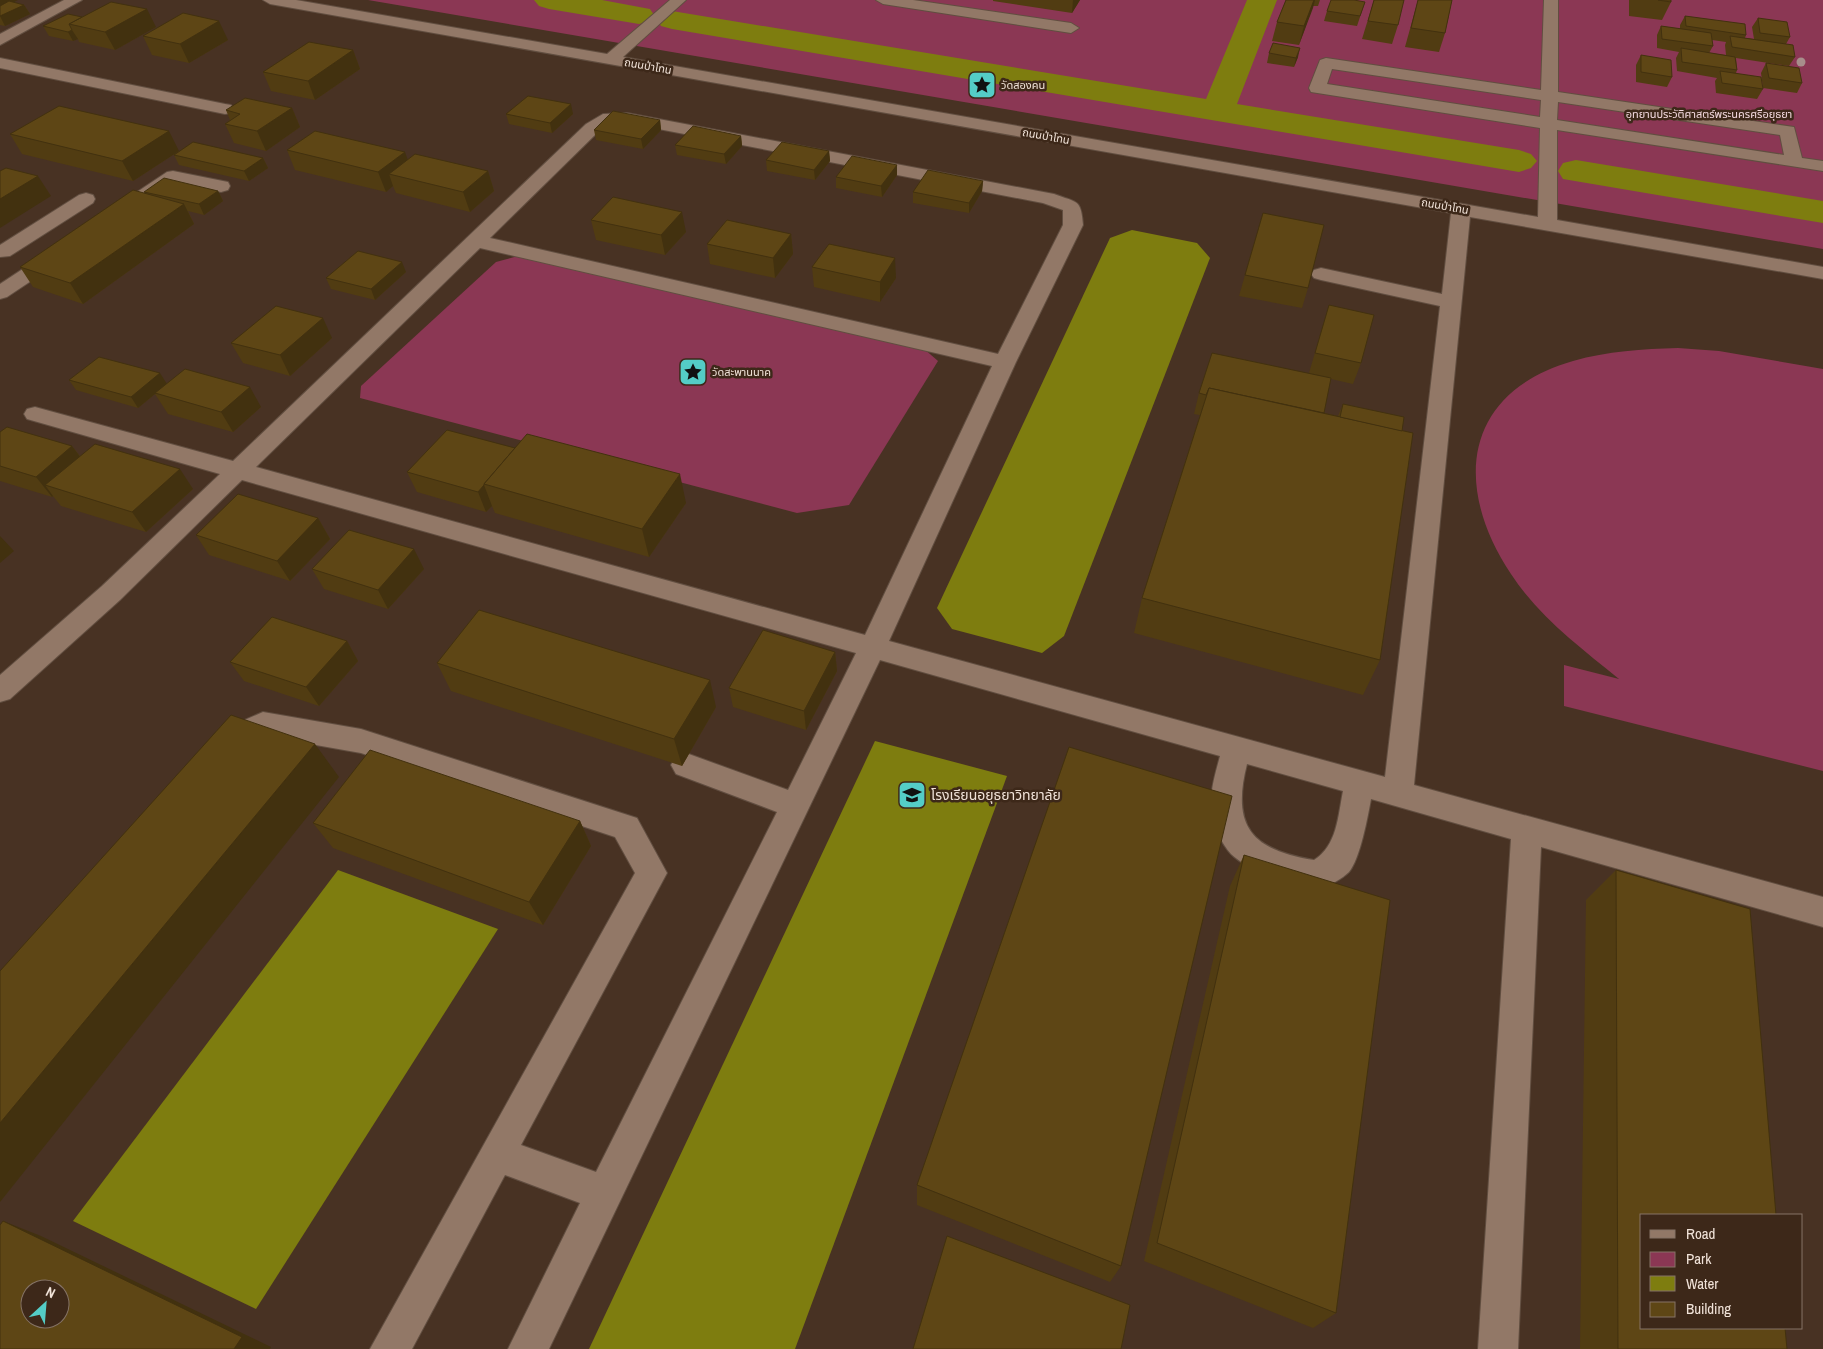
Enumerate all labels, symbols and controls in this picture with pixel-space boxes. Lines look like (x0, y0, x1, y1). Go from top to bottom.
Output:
street label: ถนนป่าโทน (623, 55, 673, 77)
place icon: วัดสองคน (967, 70, 997, 100)
place label: วัดสองคน (1001, 78, 1045, 92)
park label: อุทยานประวัติศาสตร์พระนครศรีอยุธยา (1626, 107, 1792, 121)
street label: ถนนป่าโทน (1021, 125, 1071, 147)
street label: ถนนป่าโทน (1420, 195, 1470, 217)
place icon: วัดสะพานนาค (678, 357, 708, 387)
place label: วัดสะพานนาค (712, 365, 771, 379)
school or university icon: โรงเรียนอยุธยาวิทยาลัย (897, 780, 927, 810)
place label: โรงเรียนอยุธยาวิทยาลัย (931, 786, 1061, 804)
legend (1640, 1214, 1803, 1329)
text: Road (1686, 1223, 1715, 1244)
text: Park (1686, 1248, 1712, 1269)
text: Water (1686, 1273, 1718, 1294)
north arrow (20, 1279, 70, 1329)
text: N (43, 1282, 58, 1302)
text: Building (1686, 1298, 1731, 1319)

